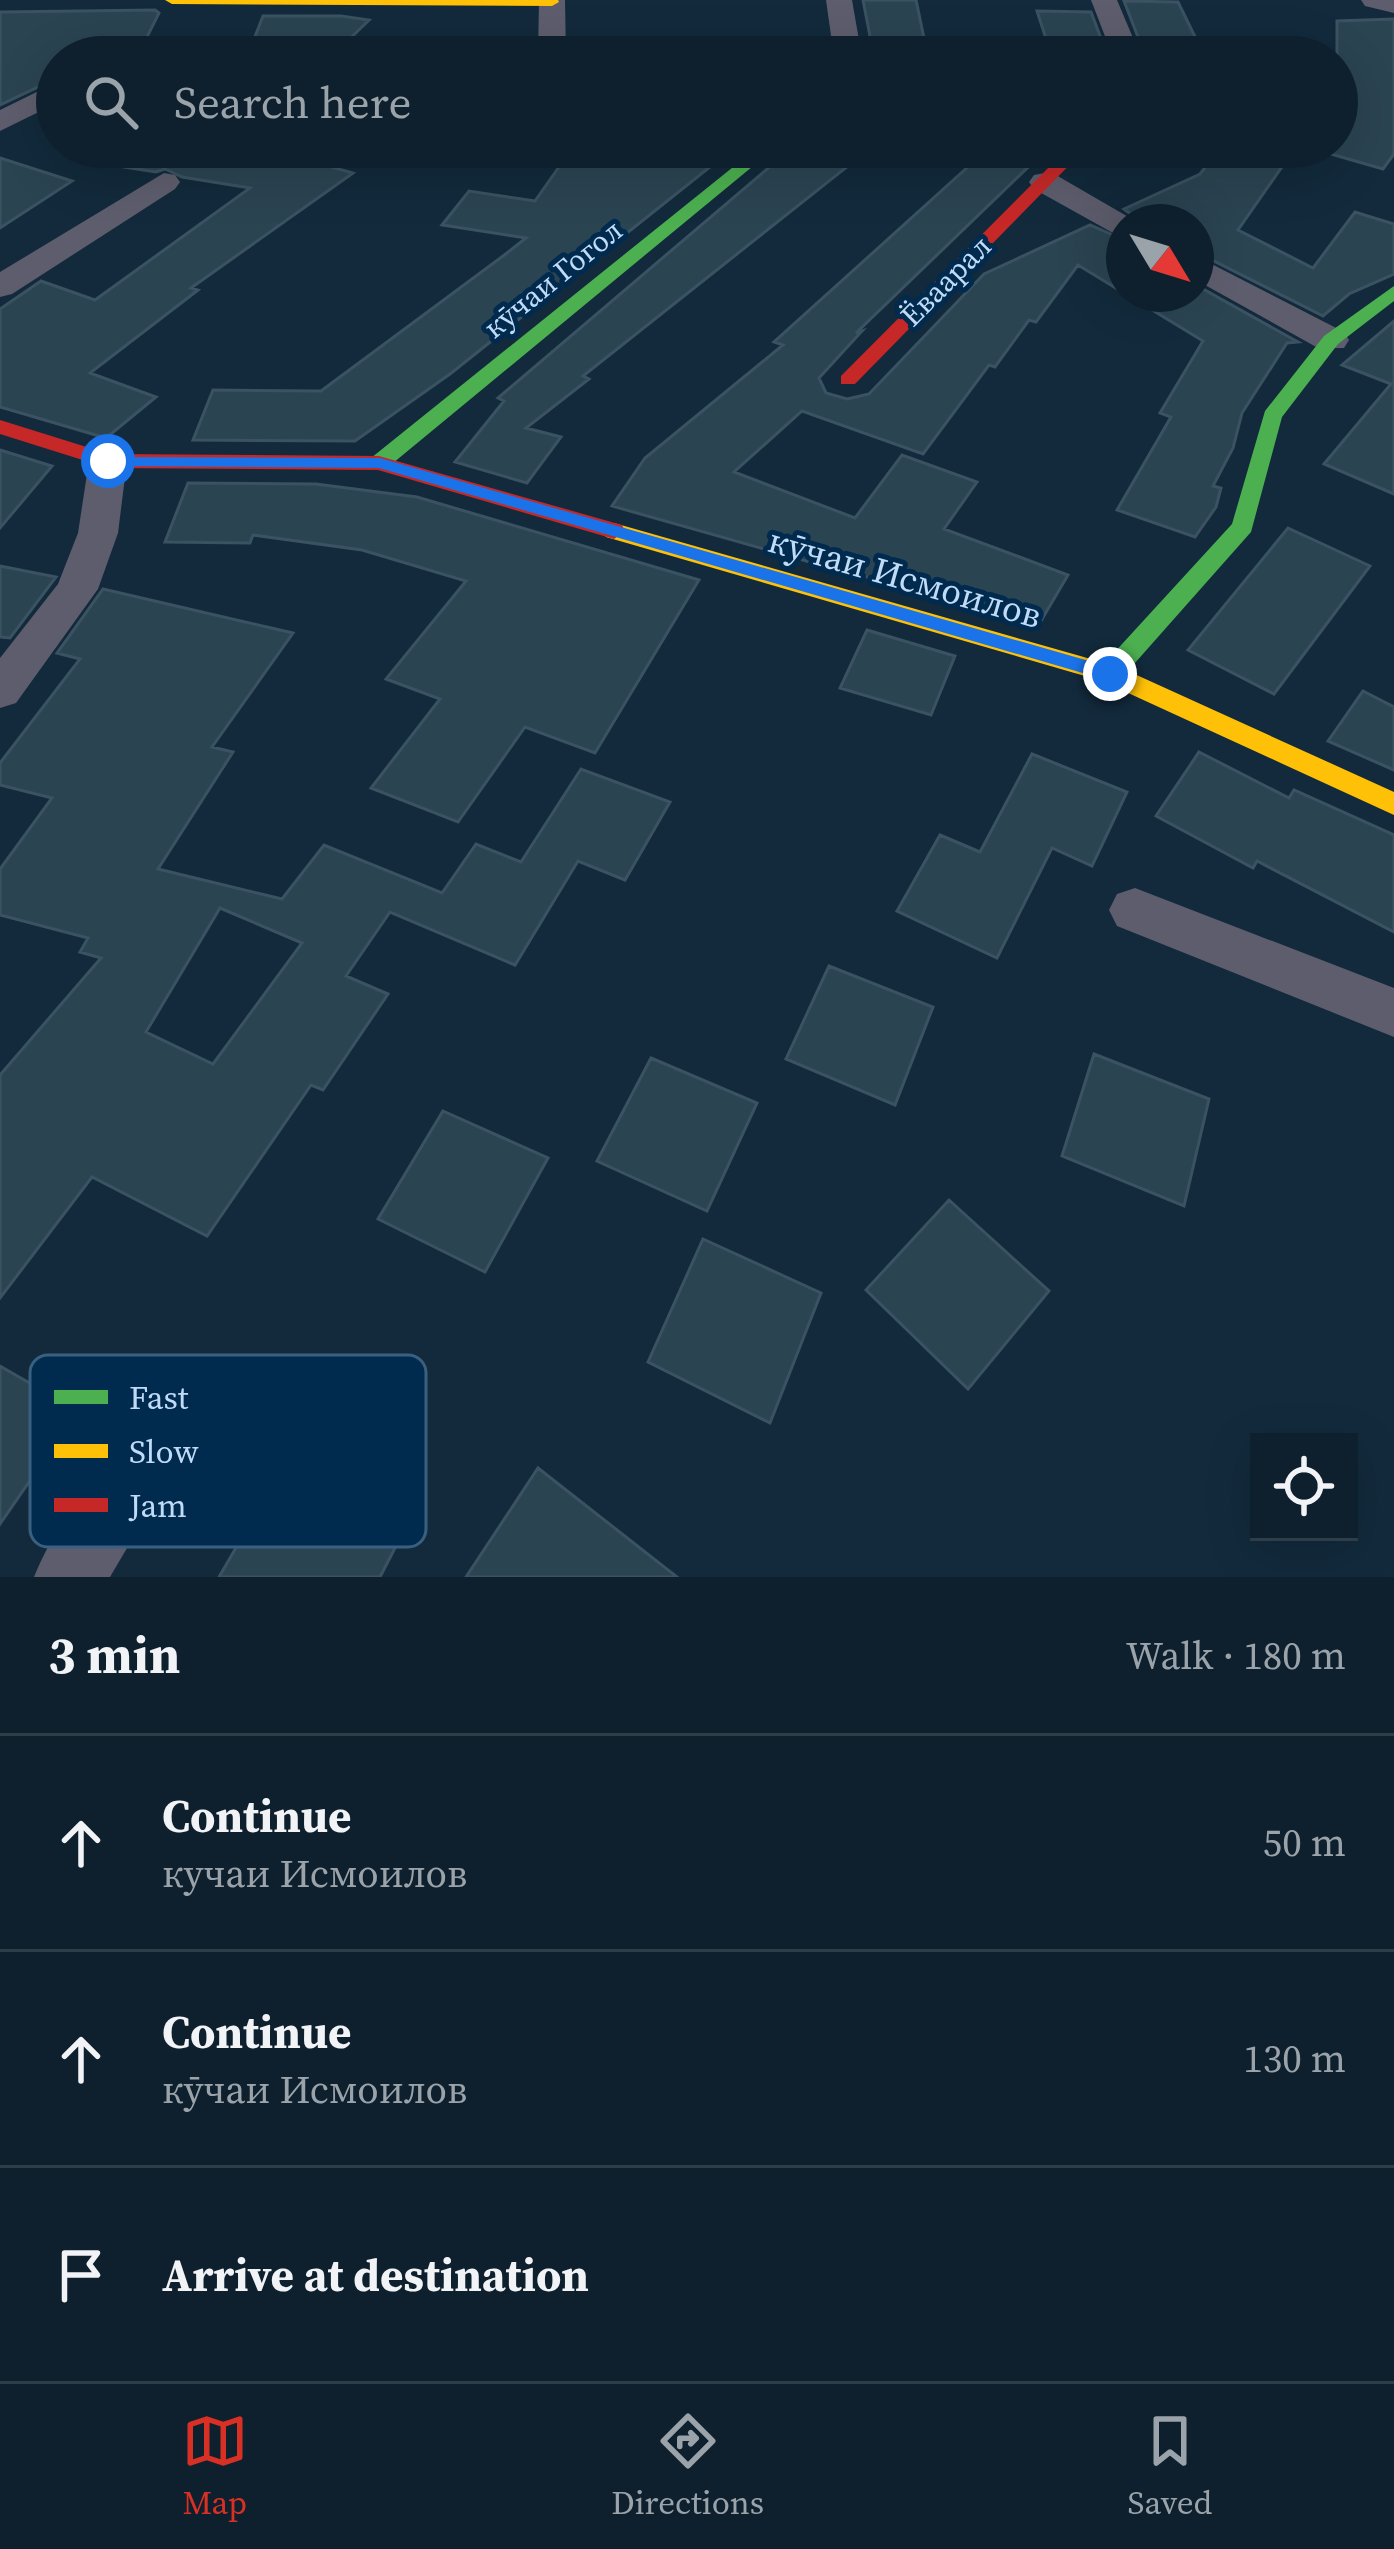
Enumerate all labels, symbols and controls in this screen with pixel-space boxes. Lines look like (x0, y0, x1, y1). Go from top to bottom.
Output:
search box (36, 36, 1358, 168)
icon: search (78, 69, 144, 135)
text: Search here (174, 71, 411, 133)
north arrow (1106, 204, 1214, 312)
street label: кӯчаи Гогол (474, 210, 631, 347)
street label: Ёваарал (891, 226, 1000, 335)
route start (81, 434, 135, 488)
street label: кӯчаи Исмоилов (763, 515, 1047, 640)
route end (1083, 647, 1137, 701)
legend (30, 1355, 426, 1547)
text: Fast (129, 1375, 189, 1420)
text: Slow (129, 1429, 199, 1474)
map controls (1250, 1433, 1358, 1541)
button: locate (1250, 1433, 1358, 1541)
text: Jam (128, 1483, 187, 1528)
text: 3 min (48, 1620, 180, 1690)
text: Walk · 180 m (1126, 1629, 1346, 1682)
text: Continue (162, 1785, 351, 1847)
icon: ahead (48, 1810, 114, 1876)
text: 50 m (1263, 1816, 1346, 1869)
text: кучаи Исмоилов (162, 1847, 467, 1900)
text: Continue (162, 2001, 351, 2063)
icon: ahead (48, 2026, 114, 2092)
text: 130 m (1243, 2032, 1346, 2085)
text: кӯчаи Исмоилов (162, 2063, 467, 2116)
icon: arrive (48, 2242, 114, 2308)
text: Arrive at destination (162, 2244, 589, 2306)
tab: Map (182, 2408, 248, 2525)
tab: Directions (611, 2408, 764, 2525)
tab: Saved (1128, 2408, 1212, 2525)

